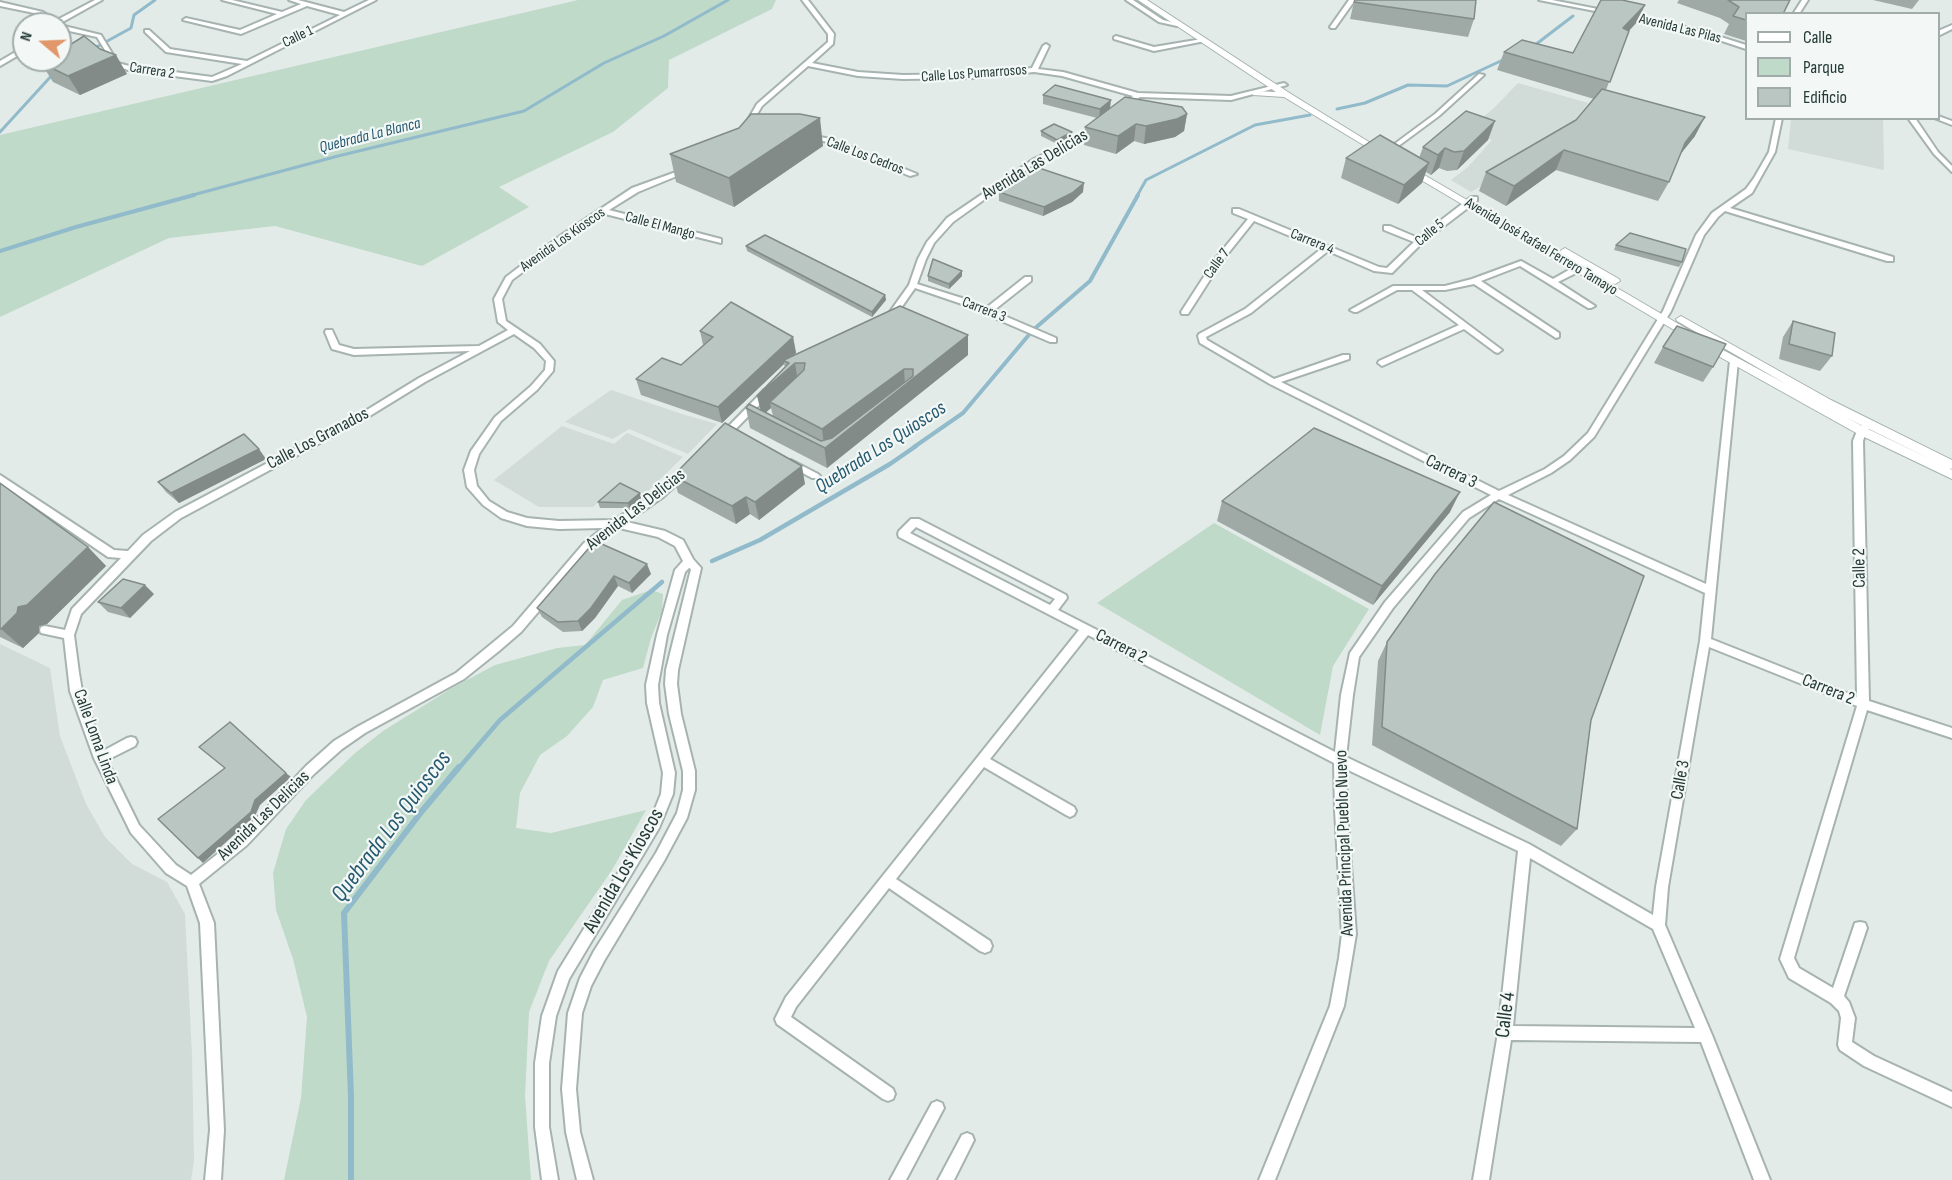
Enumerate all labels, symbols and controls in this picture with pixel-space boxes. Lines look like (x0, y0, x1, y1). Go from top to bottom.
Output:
street label: Avenida Las Pilas (1637, 10, 1723, 48)
north arrow (12, 12, 72, 72)
legend (1745, 12, 1940, 120)
street label: Calle 1 (280, 22, 316, 52)
text: Calle (1803, 27, 1832, 48)
text: N (16, 30, 37, 44)
text: Parque (1803, 57, 1844, 78)
street label: Carrera 2 (128, 59, 176, 83)
street label: Calle Los Pumarrosos (921, 61, 1027, 87)
text: Edificio (1803, 87, 1847, 108)
water label: Quebrada La Blanca (317, 114, 423, 158)
street label: Avenida Las Delicias (978, 125, 1092, 205)
street label: Calle Los Cedros (824, 133, 906, 179)
street label: Avenida José Rafael Ferrero Tamayo (1461, 194, 1621, 300)
street label: Avenida Los Kioscos (517, 204, 609, 276)
street label: Calle El Mango (623, 208, 697, 244)
street label: Calle 5 (1412, 216, 1448, 250)
street label: Carrera 4 (1287, 225, 1337, 259)
street label: Calle 7 (1200, 245, 1234, 283)
street label: Carrera 3 (959, 293, 1009, 327)
water label: Quebrada Los Quioscos (811, 397, 951, 499)
street label: Calle Los Granados (263, 403, 373, 475)
street label: Carrera 3 (1422, 450, 1480, 494)
street label: Avenida Las Delicias (582, 465, 690, 555)
street label: Calle 2 (1849, 548, 1871, 588)
street label: Carrera 2 (1092, 625, 1150, 669)
street label: Carrera 2 (1799, 670, 1857, 710)
street label: Calle Loma Linda (68, 687, 122, 787)
water label: Quebrada Los Quioscos (326, 746, 458, 908)
street label: Avenida Principal Pueblo Nuevo (1331, 749, 1359, 937)
street label: Calle 3 (1667, 759, 1695, 801)
street label: Avenida Las Delicias (213, 767, 315, 865)
street label: Avenida Los Kioscos (578, 804, 670, 938)
street label: Calle 4 (1491, 990, 1521, 1040)

